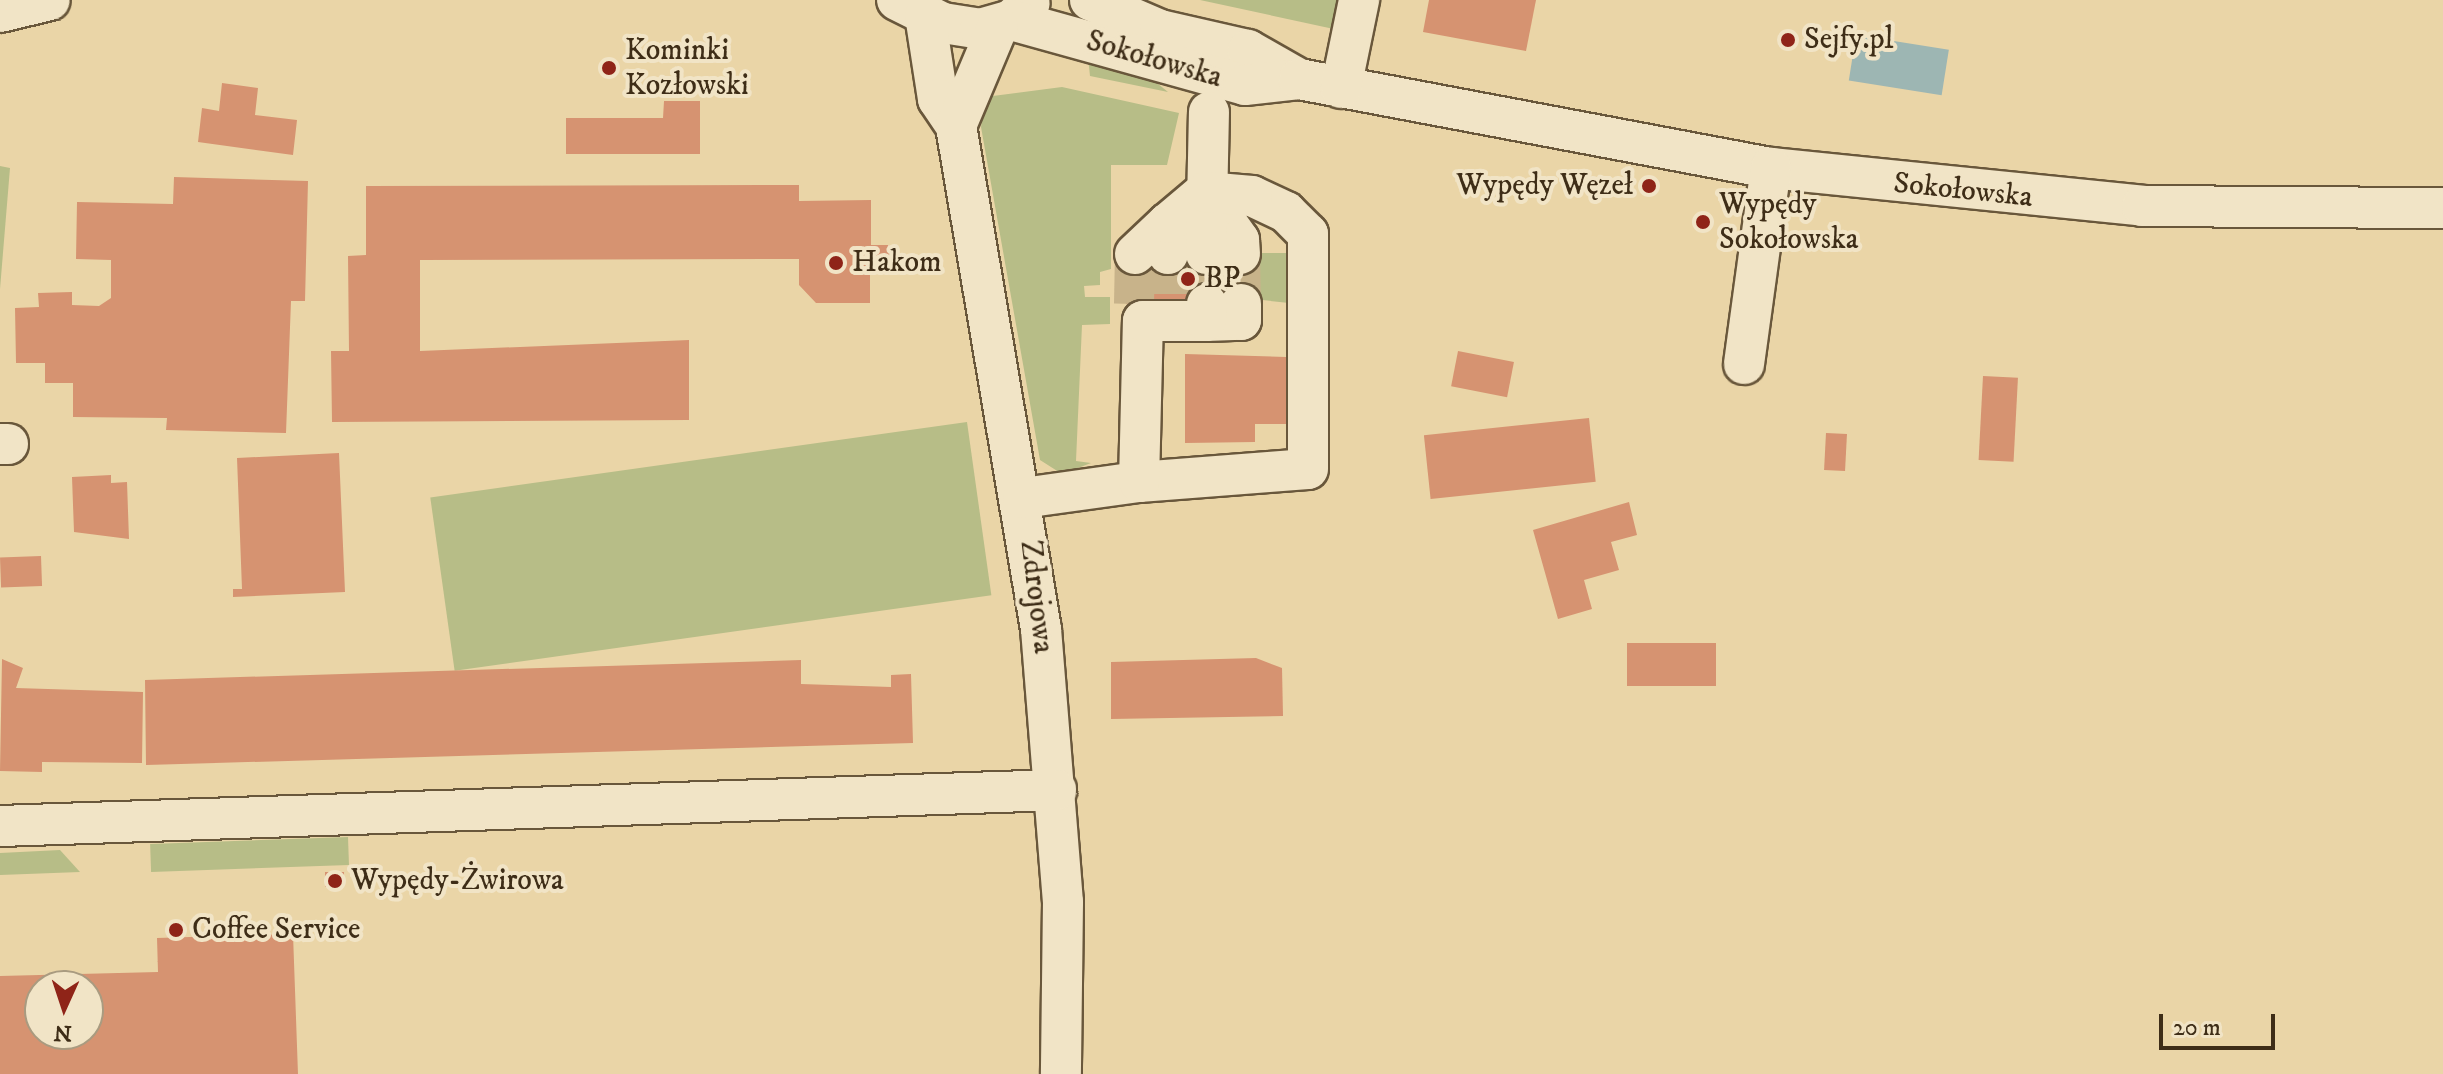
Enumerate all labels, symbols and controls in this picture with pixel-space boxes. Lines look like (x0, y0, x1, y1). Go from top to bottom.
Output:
place label: Sejfy.pl (1804, 22, 1893, 58)
street label: Sokołowska (1082, 23, 1226, 97)
marker: Sejfy.pl (1779, 31, 1797, 49)
place label: Kominki Kozłowski (625, 33, 749, 104)
marker: Kominki Kozłowski (600, 59, 618, 77)
street label: Sokołowska (1892, 166, 2034, 216)
place label: Wypędy Węzeł (1456, 168, 1633, 204)
marker: Wypędy Węzeł (1640, 177, 1658, 195)
place label: Wypędy Sokołowska (1719, 187, 1859, 258)
marker: Wypędy Sokołowska (1694, 213, 1712, 231)
place label: Hakom (852, 245, 942, 281)
marker: Hakom (827, 254, 845, 272)
place label: BP (1204, 261, 1240, 297)
marker: BP (1179, 270, 1197, 288)
street label: Zdrojowa (1011, 538, 1061, 656)
place label: Wypędy-Żwirowa (351, 863, 564, 899)
marker: Wypędy-Żwirowa (326, 872, 344, 890)
place label: Coffee Service (192, 912, 361, 948)
marker: Coffee Service (167, 921, 185, 939)
north arrow (24, 970, 104, 1050)
scale bar (2163, 998, 2279, 1048)
text: 20 m (2173, 1013, 2221, 1043)
text: N (53, 1019, 73, 1046)

